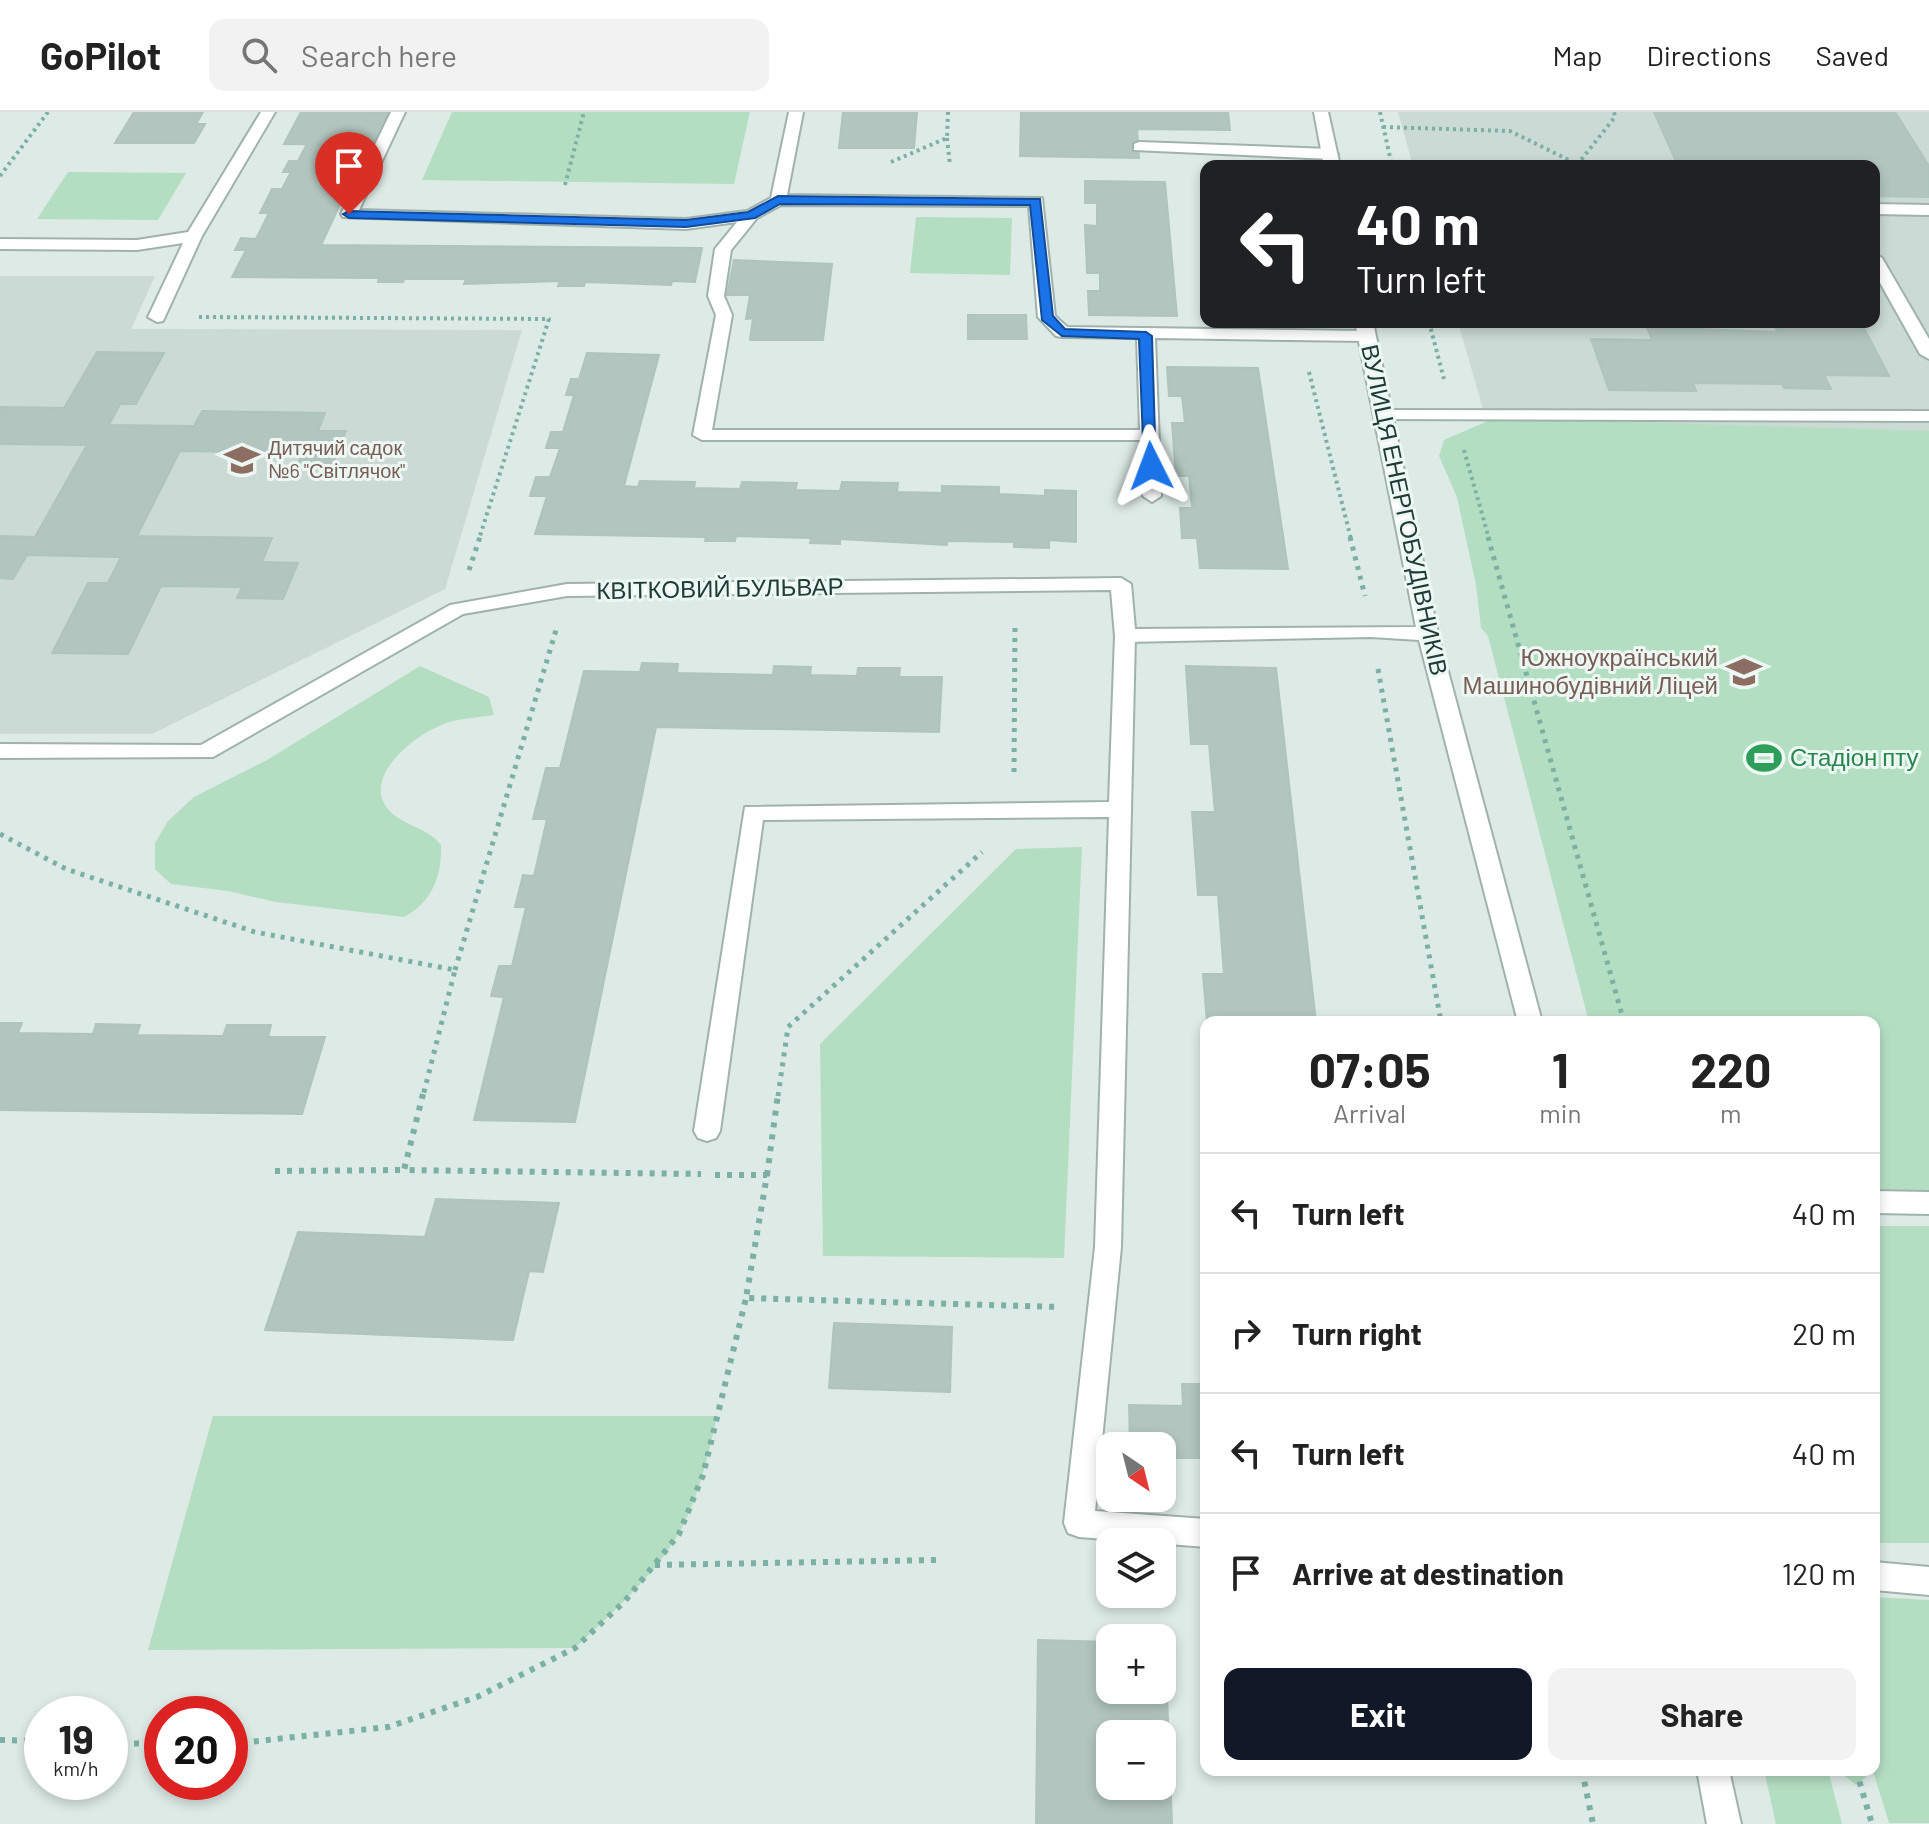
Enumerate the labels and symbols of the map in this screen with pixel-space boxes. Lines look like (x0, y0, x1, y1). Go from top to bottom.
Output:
pin (315, 132, 383, 214)
street label: ВУЛИЦЯ ЕНЕРГОБУДІВНИКІВ (1356, 341, 1455, 678)
position arrow (1109, 424, 1193, 508)
place label: Дитячий садок №6 "Світлячок" (268, 435, 405, 482)
school or university icon: Дитячий садок №6 "Світлячок" (223, 441, 261, 479)
street label: КВІТКОВИЙ БУЛЬВАР (596, 571, 844, 604)
place label: Южноукраїнський Машинобудівний Ліцей (1462, 642, 1718, 699)
school or university icon: Южноукраїнський Машинобудівний Ліцей (1725, 653, 1763, 691)
sports icon: Стадіон пту (1745, 739, 1783, 777)
place label: Стадіон пту (1790, 742, 1918, 771)
north arrow (1096, 1432, 1176, 1512)
speed limit sign: 20 (144, 1696, 248, 1800)

